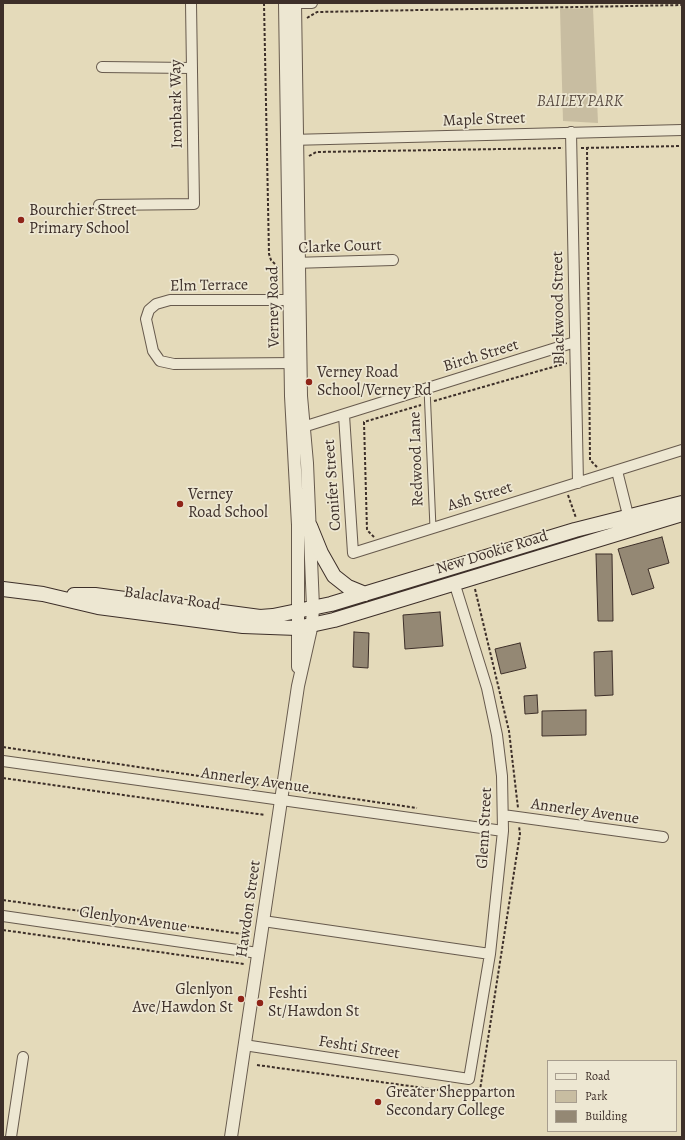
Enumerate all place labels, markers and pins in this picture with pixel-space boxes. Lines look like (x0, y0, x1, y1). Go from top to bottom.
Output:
place label: Bourchier Street Primary School (29, 201, 137, 239)
marker: Bourchier Street Primary School (16, 215, 26, 225)
place label: Verney Road School/Verney Rd (317, 363, 432, 401)
marker: Verney Road School/Verney Rd (304, 377, 314, 387)
place label: Verney Road School (188, 485, 268, 523)
marker: Verney Road School (175, 499, 185, 509)
place label: Glenlyon Ave/Hawdon St (133, 980, 233, 1018)
place label: Feshti St/Hawdon St (268, 984, 359, 1022)
marker: Glenlyon Ave/Hawdon St (236, 994, 246, 1004)
marker: Feshti St/Hawdon St (255, 998, 265, 1008)
place label: Greater Shepparton Secondary College (386, 1083, 515, 1121)
marker: Greater Shepparton Secondary College (373, 1097, 383, 1107)

